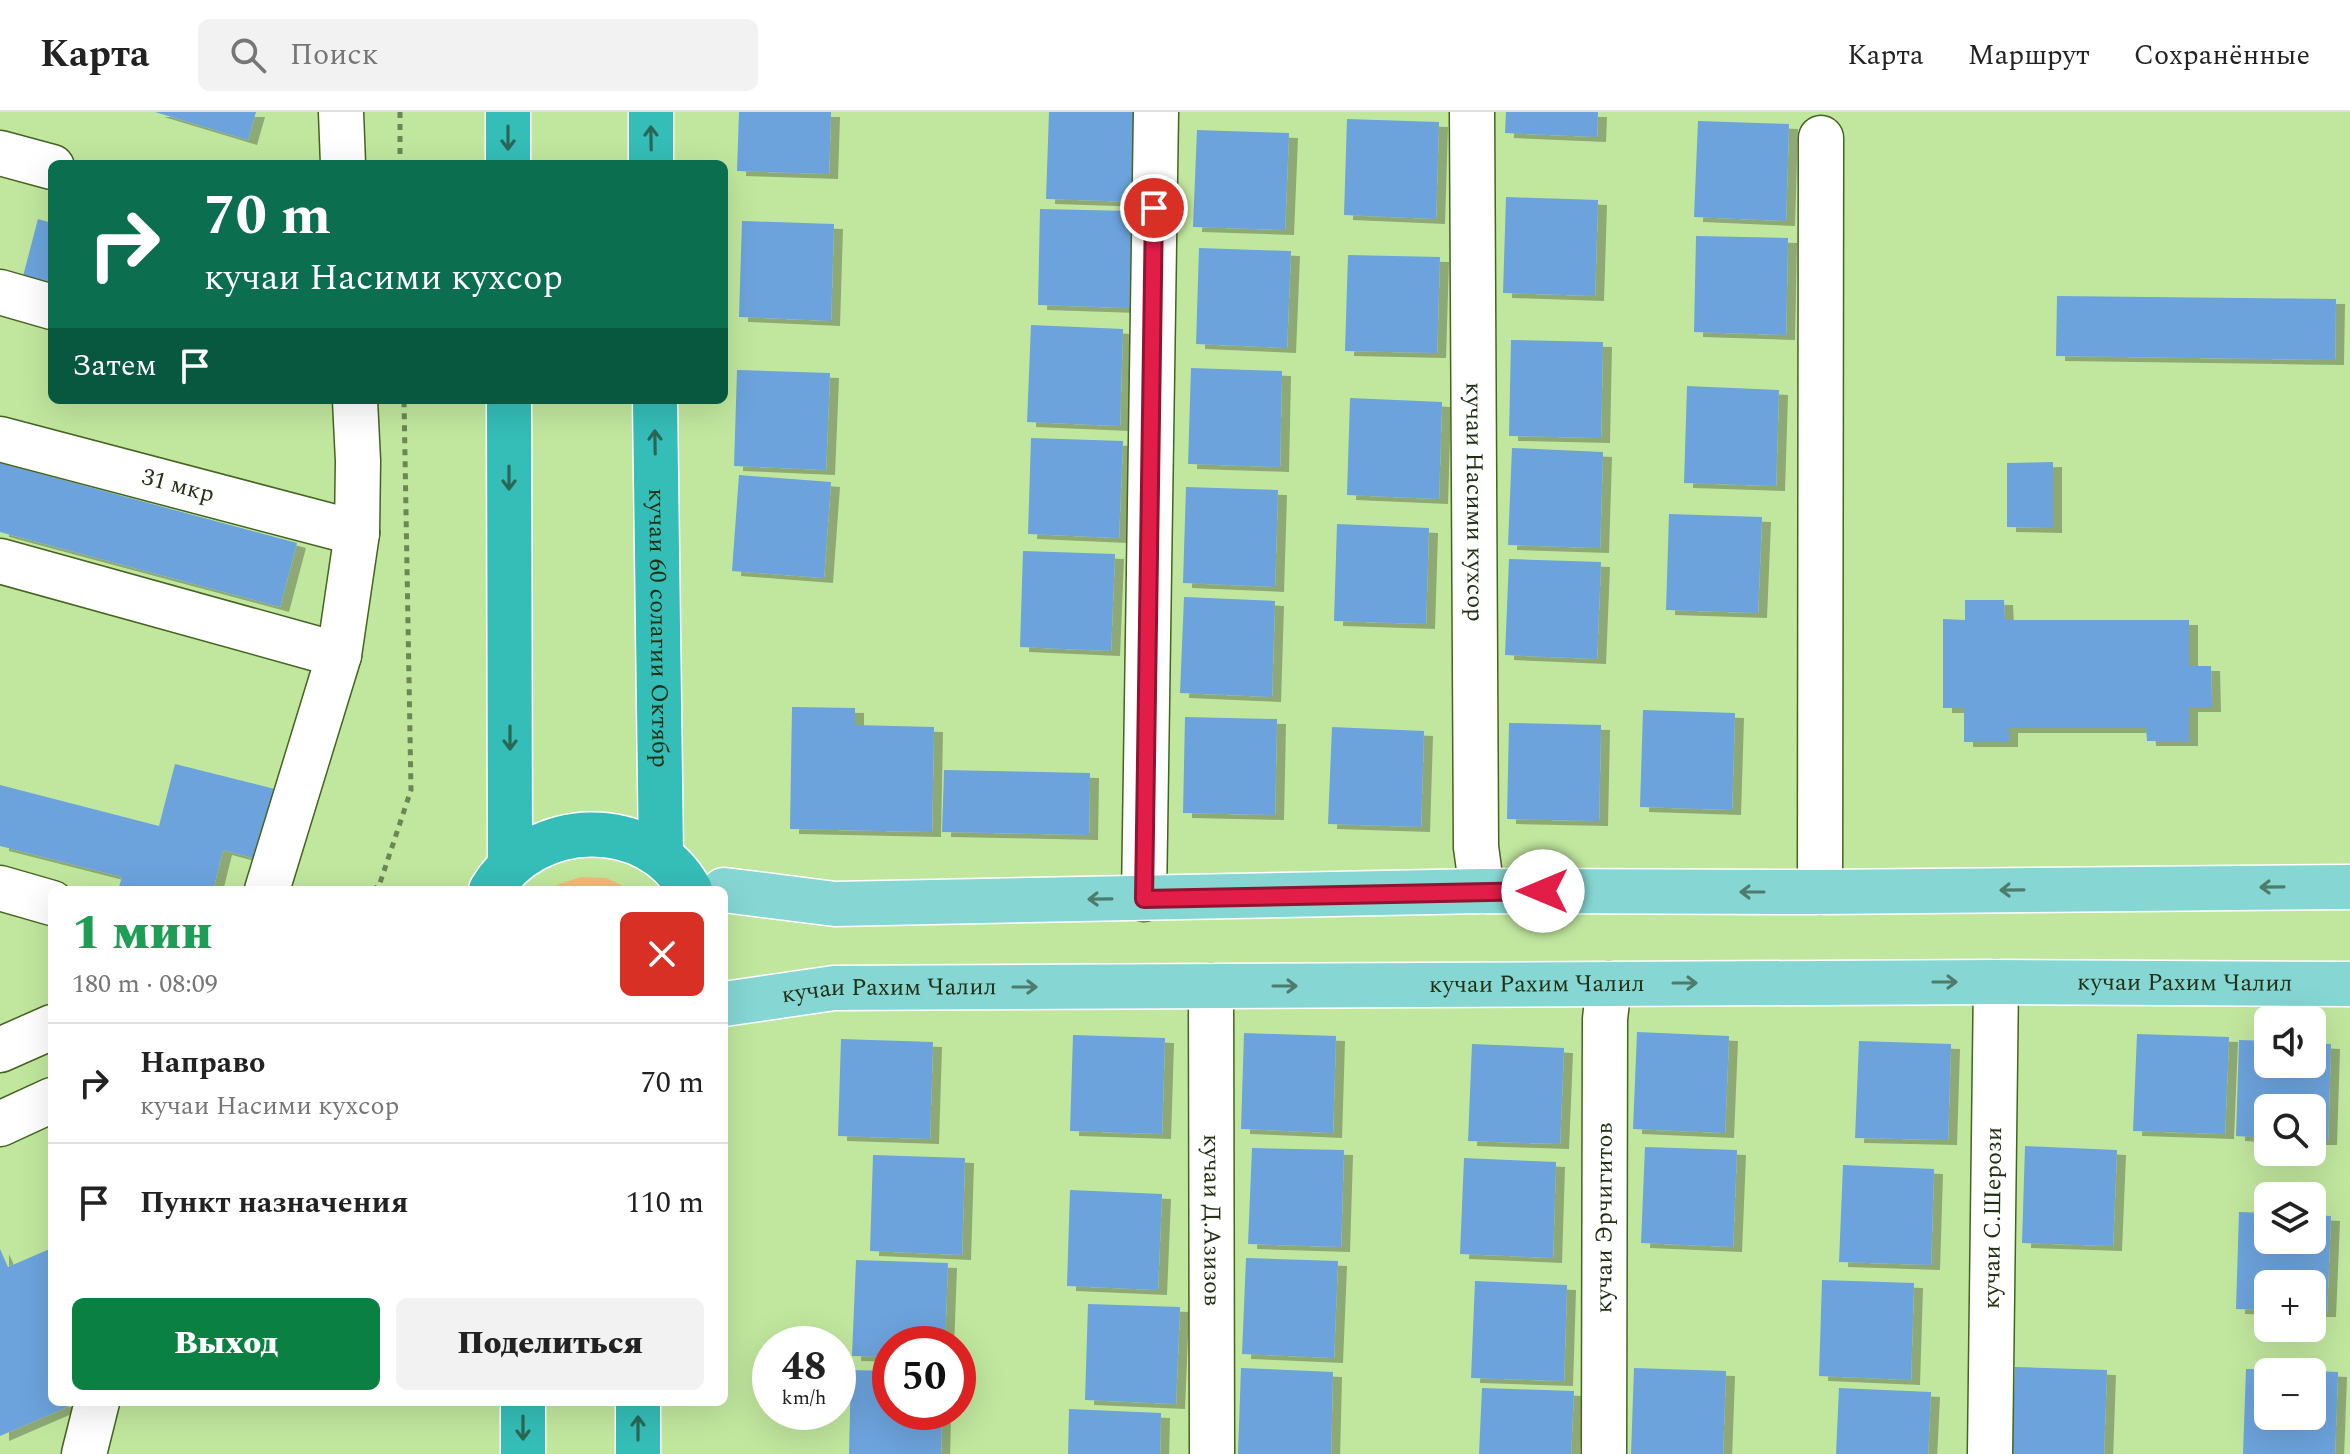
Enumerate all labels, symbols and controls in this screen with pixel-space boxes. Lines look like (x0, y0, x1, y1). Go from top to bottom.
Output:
search box (198, 19, 758, 91)
text: Карта (40, 26, 150, 84)
text: Поиск (290, 32, 378, 78)
icon: search (226, 33, 270, 77)
text: Карта (1847, 34, 1924, 77)
text: Маршрут (1968, 34, 2090, 77)
text: Сохранённые (2134, 34, 2310, 77)
one-way arrow (500, 124, 516, 151)
one-way arrow (643, 125, 659, 152)
text: 70 m (204, 174, 331, 259)
pin (1120, 174, 1188, 242)
icon: arrive (1132, 186, 1176, 230)
icon: right (72, 192, 176, 296)
text: кучаи Насими кухсор (204, 251, 563, 306)
text: Затем (72, 343, 157, 389)
icon: arrive (173, 344, 217, 388)
street label: кучаи Насими кухсор (1455, 382, 1493, 622)
one-way arrow (647, 429, 663, 456)
street label: 31 мкр (138, 459, 218, 513)
one-way arrow (501, 464, 517, 491)
street label: кучаи 60 солагии Октябр (638, 488, 678, 768)
one-way arrow (502, 724, 518, 751)
position arrow (1501, 849, 1585, 933)
one-way arrow (2259, 880, 2286, 895)
one-way arrow (1999, 882, 2026, 898)
one-way arrow (1739, 884, 1766, 900)
one-way arrow (1087, 892, 1114, 907)
text: 1 мин (72, 897, 212, 970)
button: close (620, 912, 704, 996)
text: 180 m · 08:09 (72, 964, 218, 1004)
street label: кучаи Рахим Чалил (2077, 964, 2293, 1002)
street label: кучаи Рахим Чалил (1429, 966, 1645, 1003)
street label: кучаи Рахим Чалил (779, 969, 997, 1013)
one-way arrow (1931, 974, 1958, 990)
one-way arrow (1671, 975, 1698, 991)
one-way arrow (1271, 978, 1298, 994)
one-way arrow (1011, 979, 1038, 995)
map controls (2254, 1006, 2326, 1430)
button: sound (2254, 1006, 2326, 1078)
text: Направо (140, 1040, 265, 1086)
text: 70 m (641, 1060, 704, 1106)
icon: right (72, 1061, 116, 1105)
text: кучаи Насими кухсор (140, 1086, 399, 1126)
button: search (2254, 1094, 2326, 1166)
street label: кучаи Эрчигитов (1586, 1122, 1623, 1314)
street label: кучаи С.Шерози (1974, 1127, 2012, 1309)
street label: кучаи Д.Азизов (1193, 1134, 1230, 1306)
text: Пункт назначения (140, 1180, 408, 1226)
text: 110 m (626, 1180, 704, 1226)
icon: arrive (72, 1181, 116, 1225)
button: layers (2254, 1182, 2326, 1254)
button: + (2254, 1270, 2326, 1342)
button: Выход (72, 1298, 380, 1390)
button: Поделиться (396, 1298, 704, 1390)
speed limit sign: 50 (872, 1326, 976, 1430)
text: 48 (782, 1337, 826, 1398)
button: − (2254, 1358, 2326, 1430)
text: km/h (782, 1383, 827, 1413)
one-way arrow (515, 1414, 531, 1441)
one-way arrow (630, 1415, 646, 1442)

